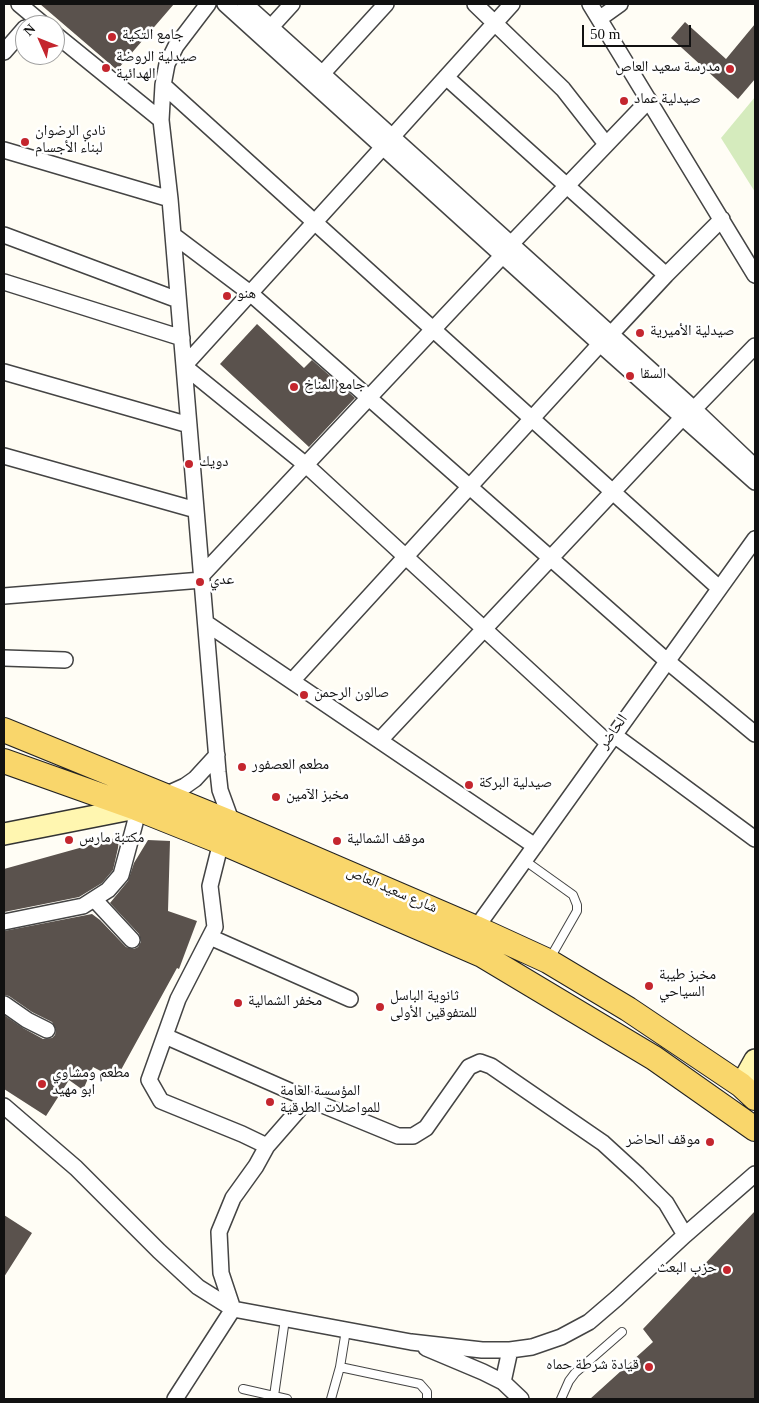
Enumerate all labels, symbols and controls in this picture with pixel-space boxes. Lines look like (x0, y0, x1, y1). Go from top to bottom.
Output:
north arrow (15, 15, 65, 65)
scale bar (584, 15, 693, 47)
text: N (21, 21, 38, 39)
text: 50 m (590, 26, 620, 42)
place label: جامع التكية (122, 28, 184, 46)
marker: جامع التكية (106, 31, 118, 43)
place label: صيدلية الروضة الهدائية (116, 50, 197, 85)
place label: مدرسة سعيد العاص (615, 60, 720, 78)
marker: صيدلية الروضة الهدائية (100, 62, 112, 74)
marker: مدرسة سعيد العاص (724, 63, 736, 75)
place label: صيدلية عماد (634, 92, 701, 110)
marker: صيدلية عماد (618, 95, 630, 107)
place label: نادي الرضوان لبناء الأجسام (35, 124, 106, 159)
marker: نادي الرضوان لبناء الأجسام (19, 136, 31, 148)
place label: هنو (237, 287, 256, 305)
marker: هنو (221, 290, 233, 302)
place label: صيدلية الأميرية (650, 324, 735, 342)
marker: صيدلية الأميرية (634, 327, 646, 339)
place label: السقا (640, 367, 666, 385)
marker: السقا (624, 370, 636, 382)
place label: جامع المناخ (304, 378, 365, 396)
marker: جامع المناخ (288, 381, 300, 393)
place label: دويك (199, 455, 228, 473)
marker: دويك (183, 458, 195, 470)
place label: عدي (210, 573, 234, 591)
marker: عدي (194, 576, 206, 588)
place label: صالون الرحمن (314, 686, 389, 704)
marker: صالون الرحمن (298, 689, 310, 701)
street label: الحاضر (597, 712, 633, 754)
place label: مطعم العصفور (252, 758, 329, 776)
marker: مطعم العصفور (236, 761, 248, 773)
place label: صيدلية البركة (479, 776, 552, 794)
marker: صيدلية البركة (463, 779, 475, 791)
place label: مخبز الآمين (286, 788, 349, 806)
marker: مخبز الآمين (270, 791, 282, 803)
place label: مكتبة مارس (79, 831, 144, 849)
place label: موقف الشمالية (347, 832, 425, 850)
marker: مكتبة مارس (63, 834, 75, 846)
marker: موقف الشمالية (331, 835, 343, 847)
street label: شارع سعيد العاص (343, 865, 439, 919)
place label: مخبز طيبة السياحي (659, 968, 716, 1003)
marker: مخبز طيبة السياحي (643, 980, 655, 992)
place label: ثانوية الباسل للمتفوقين الأولى (390, 989, 477, 1024)
place label: مخفر الشمالية (248, 994, 322, 1012)
marker: مخفر الشمالية (232, 997, 244, 1009)
marker: ثانوية الباسل للمتفوقين الأولى (374, 1001, 386, 1013)
place label: مطعم ومشاوي ابو مهيد (52, 1066, 130, 1101)
marker: مطعم ومشاوي ابو مهيد (36, 1078, 48, 1090)
place label: المؤسسة العامة للمواصلات الطرقية (280, 1084, 380, 1119)
marker: المؤسسة العامة للمواصلات الطرقية (264, 1096, 276, 1108)
place label: موقف الحاضر (626, 1133, 700, 1151)
marker: موقف الحاضر (704, 1136, 716, 1148)
place label: حزب البعث (657, 1261, 717, 1279)
marker: حزب البعث (721, 1264, 733, 1276)
place label: قيادة شرطة حماه (546, 1358, 639, 1376)
marker: قيادة شرطة حماه (643, 1361, 655, 1373)

